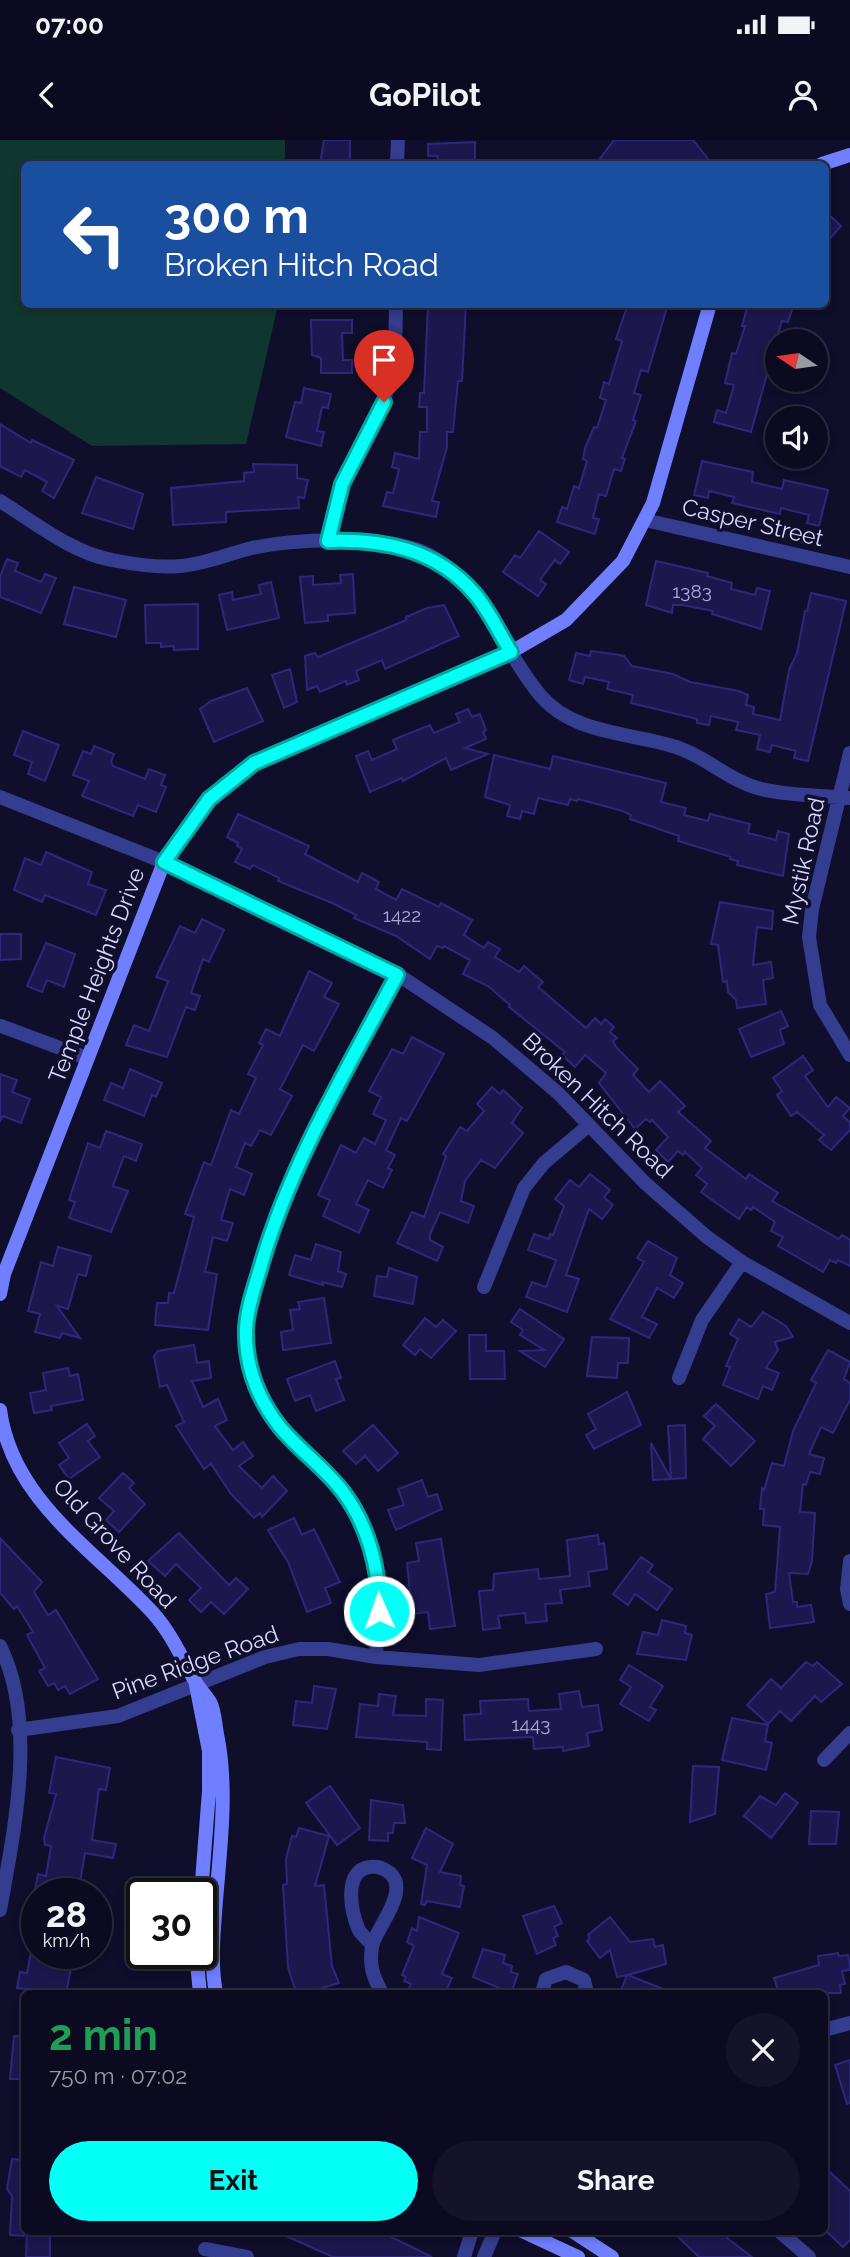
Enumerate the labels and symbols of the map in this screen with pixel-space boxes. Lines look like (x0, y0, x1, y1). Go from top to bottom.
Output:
north arrow (765, 329, 828, 392)
pin (354, 330, 414, 402)
street label: Casper Street (680, 493, 827, 551)
house number: 1383 (672, 580, 712, 602)
street label: Mystik Road (776, 795, 830, 927)
street label: Temple Heights Drive (42, 864, 150, 1086)
house number: 1422 (383, 904, 421, 926)
street label: Broken Hitch Road (518, 1027, 678, 1183)
street label: Old Grove Road (48, 1473, 182, 1613)
position arrow (342, 1574, 416, 1648)
street label: Pine Ridge Road (108, 1619, 282, 1705)
house number: 1443 (511, 1713, 551, 1735)
speed limit sign: 30 (126, 1878, 217, 1969)

